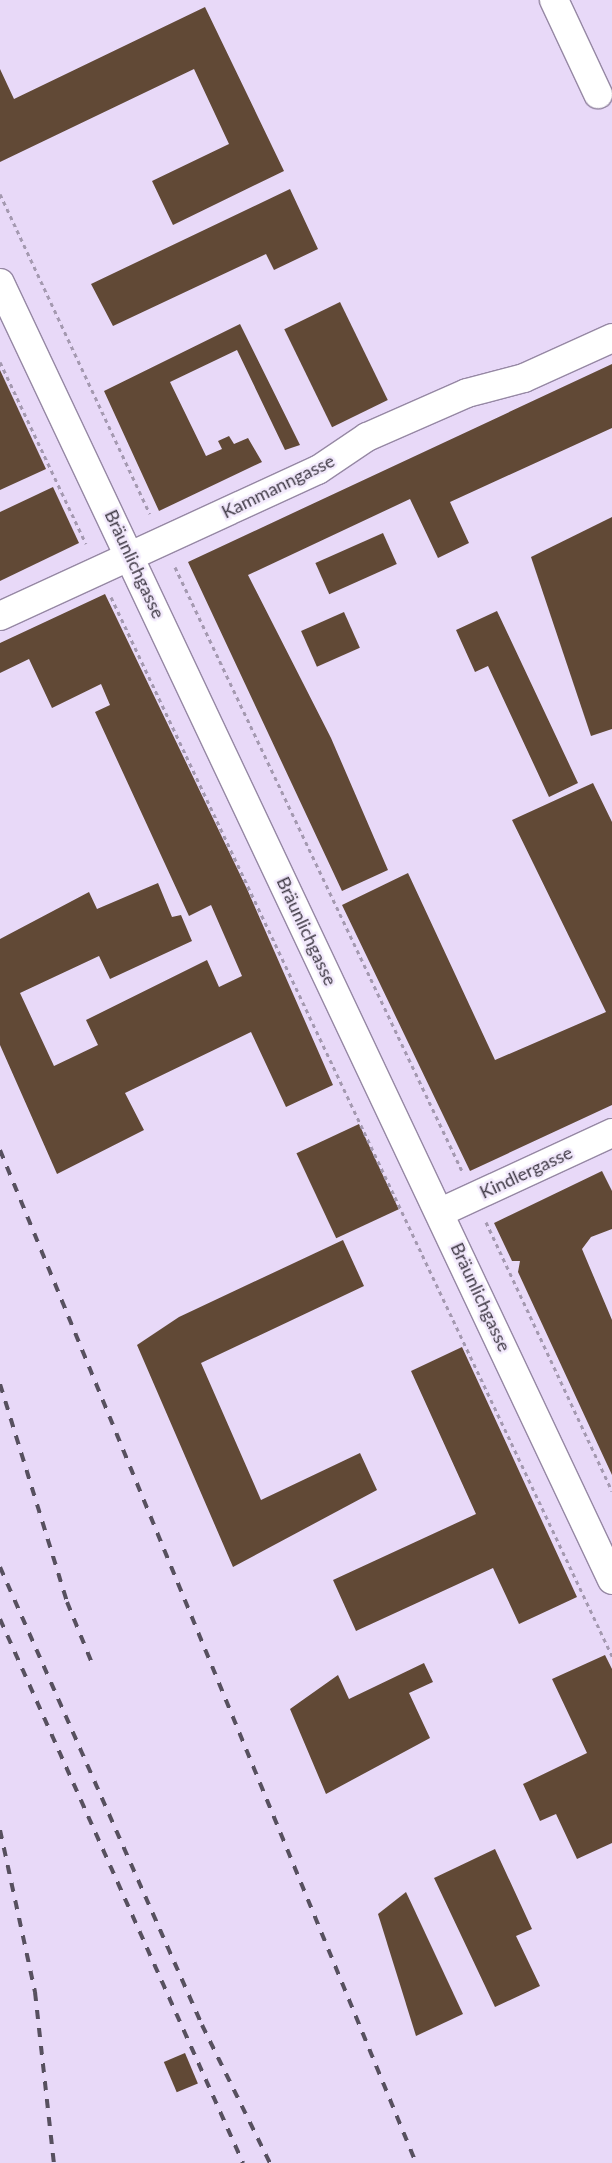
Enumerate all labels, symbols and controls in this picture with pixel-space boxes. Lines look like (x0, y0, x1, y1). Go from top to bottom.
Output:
street label: Kammanngasse (218, 449, 338, 523)
street label: Bräunlichgasse (100, 506, 170, 622)
street label: Bräunlichgasse (272, 873, 342, 989)
street label: Kindlergasse (476, 1141, 576, 1203)
street label: Bräunlichgasse (446, 1239, 516, 1355)

